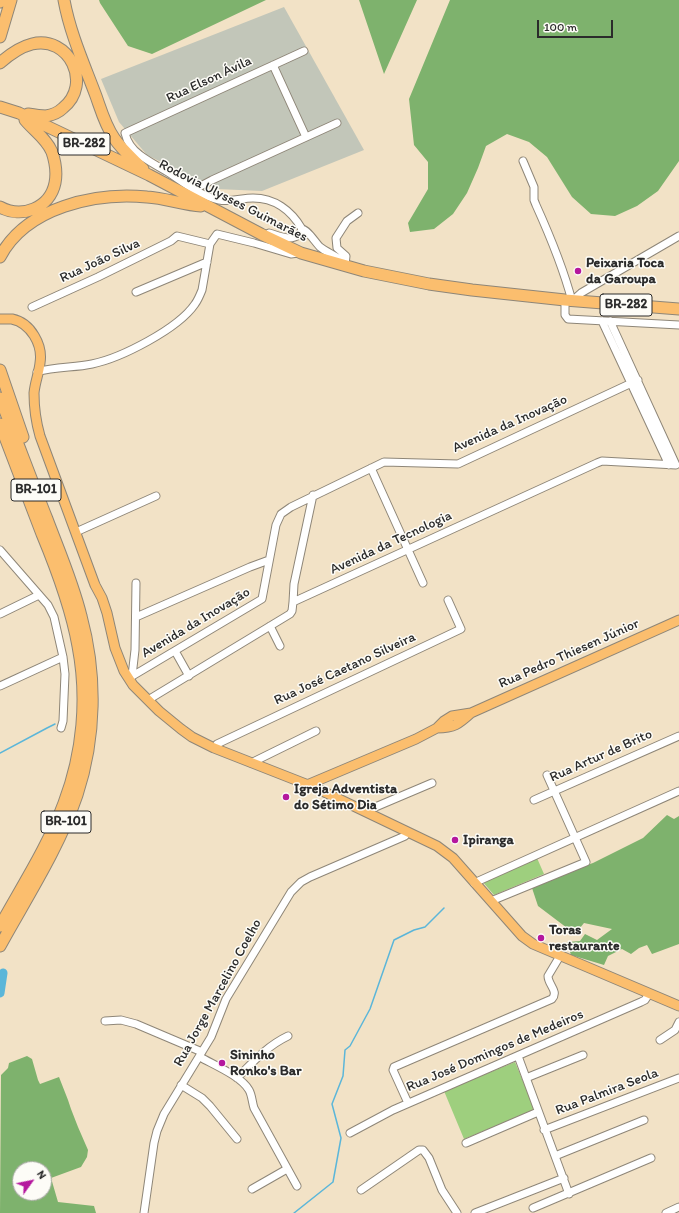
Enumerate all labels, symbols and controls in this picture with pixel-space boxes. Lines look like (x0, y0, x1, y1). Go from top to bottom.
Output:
scale bar (539, 12, 615, 38)
text: 100 m (544, 20, 577, 34)
street label: Rua Elson Ávila (164, 53, 254, 107)
road number: BR-282 (58, 133, 110, 155)
street label: Rodovia Ulysses Guimarães (156, 156, 310, 246)
street label: Rua João Silva (57, 235, 143, 287)
place label: Peixaria Toca da Garoupa (586, 255, 664, 288)
marker: Peixaria Toca da Garoupa (573, 266, 583, 276)
road number: BR-282 (600, 294, 652, 316)
street label: Avenida da Inovação (450, 391, 570, 457)
road number: BR-101 (11, 479, 61, 501)
street label: Avenida da Tecnologia (328, 507, 454, 579)
street label: Avenida da Inovação (139, 584, 253, 662)
street label: Rua Pedro Thiesen Júnior (496, 615, 642, 693)
street label: Rua José Caetano Silveira (272, 629, 418, 709)
street label: Rua Artur de Brito (547, 726, 655, 786)
place label: Igreja Adventista do Sétimo Dia (294, 781, 397, 814)
marker: Igreja Adventista do Sétimo Dia (281, 792, 291, 802)
road number: BR-101 (41, 811, 91, 833)
place label: Ipiranga (463, 832, 514, 848)
marker: Ipiranga (450, 835, 460, 845)
street label: Rua Jorge Marcelino Coelho (170, 916, 266, 1070)
place label: Toras restaurante (549, 922, 620, 954)
marker: Toras restaurante (536, 933, 546, 943)
street label: Rua José Domingos de Medeiros (404, 1006, 586, 1096)
place label: Sininho Ronko's Bar (230, 1047, 302, 1080)
marker: Sininho Ronko's Bar (217, 1058, 227, 1068)
street label: Rua Palmira Seola (553, 1065, 661, 1119)
north arrow (12, 1161, 52, 1201)
text: N (34, 1168, 49, 1181)

